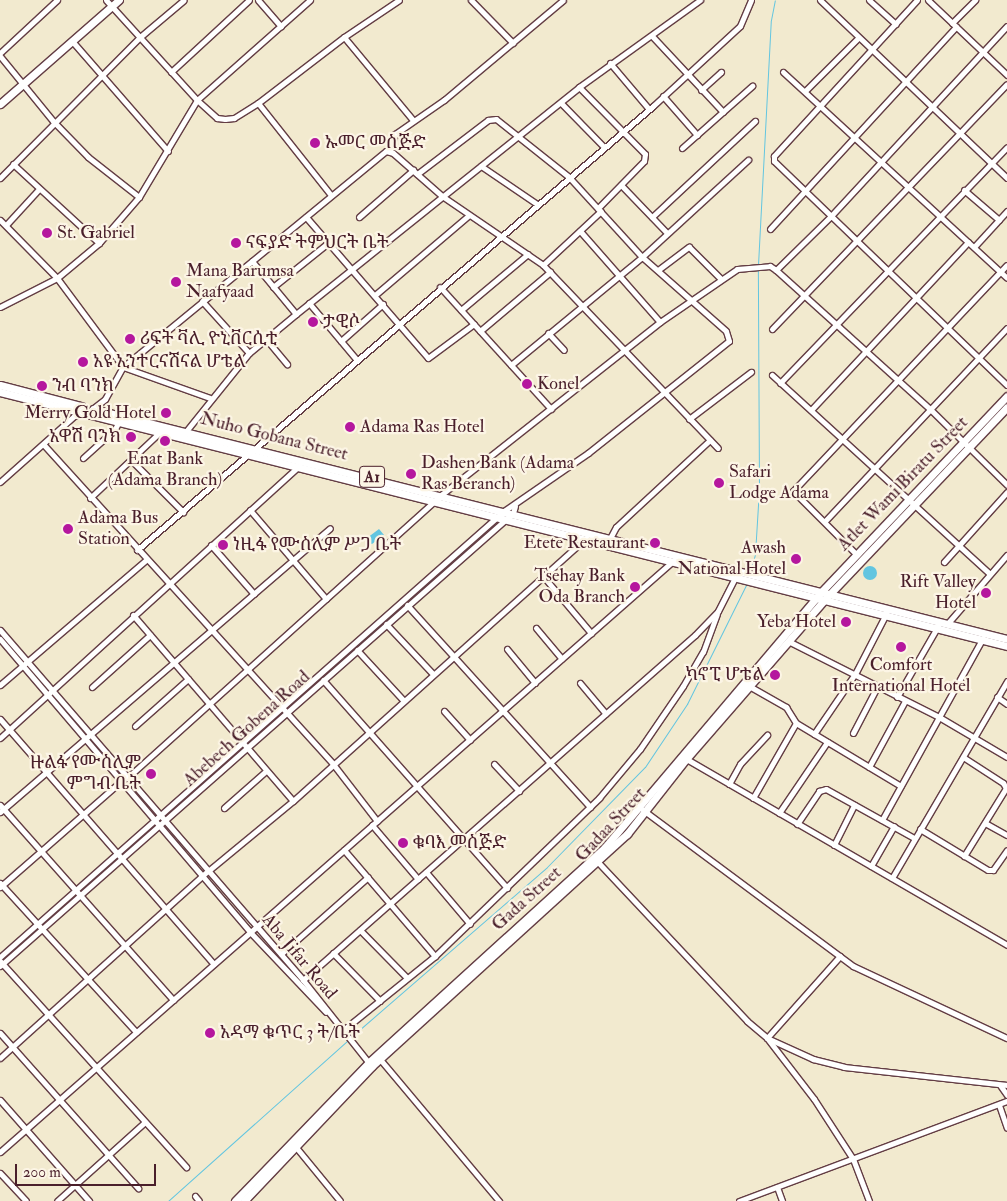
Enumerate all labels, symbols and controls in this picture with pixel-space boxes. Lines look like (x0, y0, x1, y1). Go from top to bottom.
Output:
place label: ኡመር መስጅድ (325, 132, 426, 154)
marker: ኡመር መስጅድ (309, 137, 321, 149)
place label: St. Gabriel (57, 222, 135, 244)
marker: St. Gabriel (41, 227, 53, 239)
place label: ናፍያድ ትምህርት ቤት (246, 232, 389, 254)
marker: ናፍያድ ትምህርት ቤት (230, 237, 242, 249)
place label: Mana Barumsa Naafyaad (186, 261, 294, 304)
marker: Mana Barumsa Naafyaad (170, 276, 182, 288)
place label: ታዊሶ (323, 311, 359, 333)
marker: ታዊሶ (307, 316, 319, 328)
place label: ሪፍት ቫሊ ዮኒቨርሲቲ (140, 328, 278, 350)
marker: ሪፍት ቫሊ ዮኒቨርሲቲ (124, 333, 136, 345)
place label: አዩ ኢንተርናሽናል ሆቴል (93, 351, 246, 373)
marker: አዩ ኢንተርናሽናል ሆቴል (77, 356, 89, 368)
place label: Konel (537, 373, 579, 395)
place label: ንብ ባንክ (52, 375, 114, 397)
marker: Konel (521, 378, 533, 390)
marker: ንብ ባንክ (36, 380, 48, 392)
place label: Merry Gold Hotel (24, 402, 156, 424)
marker: Merry Gold Hotel (160, 407, 172, 419)
street label: Nuho Gobana Street (198, 408, 350, 466)
street label: Atlet Wami Biratu Street (833, 412, 973, 556)
place label: Adama Ras Hotel (360, 416, 484, 438)
marker: Adama Ras Hotel (344, 421, 356, 433)
place label: አዋሽ ባንክ (49, 426, 121, 448)
marker: አዋሽ ባንክ (125, 431, 137, 443)
marker: Enat Bank (Adama Branch) (159, 435, 171, 447)
place label: Enat Bank (Adama Branch) (108, 449, 222, 492)
place label: Dashen Bank (Adama Ras Beranch) (421, 453, 574, 496)
place label: Safari Lodge Adama (729, 462, 829, 504)
road number: A1 (358, 464, 386, 491)
marker: Dashen Bank (Adama Ras Beranch) (405, 468, 417, 480)
marker: Safari Lodge Adama (713, 477, 725, 489)
place label: Adama Bus Station (78, 508, 158, 550)
marker: Adama Bus Station (62, 523, 74, 535)
place label: Etete Restaurant (523, 532, 645, 554)
place label: ነዚፋ የሙስሊም ሥጋ ቤት (233, 534, 401, 556)
marker: Etete Restaurant (649, 537, 661, 549)
place label: Awash National Hotel (677, 538, 786, 580)
marker: ነዚፋ የሙስሊም ሥጋ ቤት (217, 539, 229, 551)
marker: Awash National Hotel (790, 553, 802, 565)
place label: Tsehay Bank Oda Branch (534, 566, 625, 608)
place label: Rift Valley Hotel (900, 572, 976, 614)
marker: Tsehay Bank Oda Branch (629, 581, 641, 593)
marker: Rift Valley Hotel (980, 587, 992, 599)
place label: Yeba Hotel (757, 611, 836, 633)
marker: Yeba Hotel (840, 616, 852, 628)
marker: Comfort International Hotel (895, 641, 907, 653)
place label: Comfort International Hotel (832, 655, 970, 698)
place label: ካኖፒ ሆቴል (685, 664, 765, 686)
street label: Abebech Gobena Road (179, 666, 315, 792)
marker: ካኖፒ ሆቴል (769, 669, 781, 681)
place label: ዙልፋ የሙስሊም ምግብ ቤት (30, 753, 141, 796)
marker: ዙልፋ የሙስሊም ምግብ ቤት (145, 768, 157, 780)
street label: Gadaa Street (571, 783, 651, 867)
place label: ቁባእ መስጅድ (413, 832, 506, 854)
marker: ቁባእ መስጅድ (397, 837, 409, 849)
street label: Gada Street (488, 862, 566, 936)
street label: Aba Jifar Road (257, 910, 341, 1004)
place label: አዳማ ቁጥር 3 ት/ቤት (220, 1022, 360, 1044)
marker: አዳማ ቁጥር 3 ት/ቤት (204, 1027, 216, 1039)
scale bar (18, 1154, 159, 1186)
text: 200 m (23, 1163, 61, 1182)

